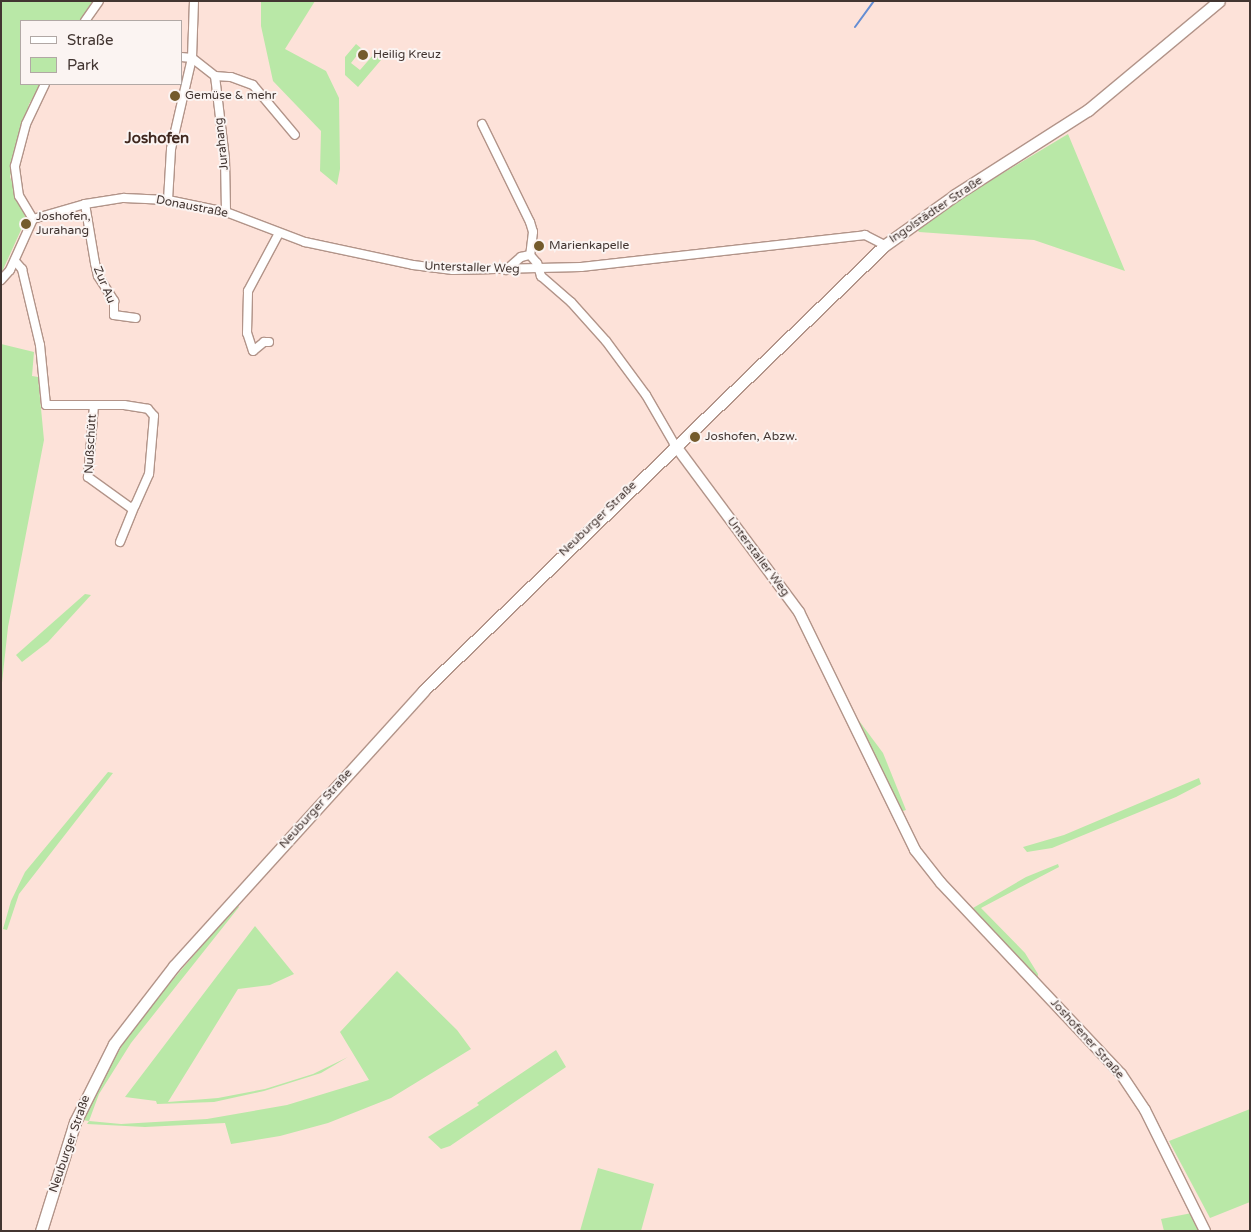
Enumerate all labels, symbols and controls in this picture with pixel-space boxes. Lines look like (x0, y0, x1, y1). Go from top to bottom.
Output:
legend (20, 20, 182, 85)
text: Straße (67, 31, 113, 49)
place label: Heilig Kreuz (373, 48, 441, 62)
marker: Heilig Kreuz (357, 49, 369, 61)
text: Park (67, 56, 99, 74)
place label: Gemüse & mehr (185, 89, 276, 103)
marker: Gemüse & mehr (169, 90, 181, 102)
street label: Jurahang (212, 117, 232, 171)
district label: Joshofen (125, 130, 189, 148)
street label: Ingolstädter Straße (887, 173, 985, 247)
street label: Donaustraße (155, 193, 229, 221)
place label: Joshofen, Jurahang (36, 210, 91, 238)
marker: Joshofen, Jurahang (20, 218, 32, 230)
place label: Marienkapelle (549, 239, 629, 253)
marker: Marienkapelle (533, 240, 545, 252)
street label: Unterstaller Weg (424, 259, 520, 277)
street label: Zur Au (90, 264, 118, 306)
street label: Nußschütt (82, 414, 100, 474)
place label: Joshofen, Abzw. (705, 430, 797, 444)
marker: Joshofen, Abzw. (689, 431, 701, 443)
street label: Neuburger Straße (556, 478, 640, 560)
street label: Unterstaller Weg (724, 515, 792, 599)
street label: Neuburger Straße (276, 766, 356, 852)
street label: Joshofener Straße (1047, 996, 1127, 1082)
street label: Neuburger Straße (47, 1093, 93, 1195)

